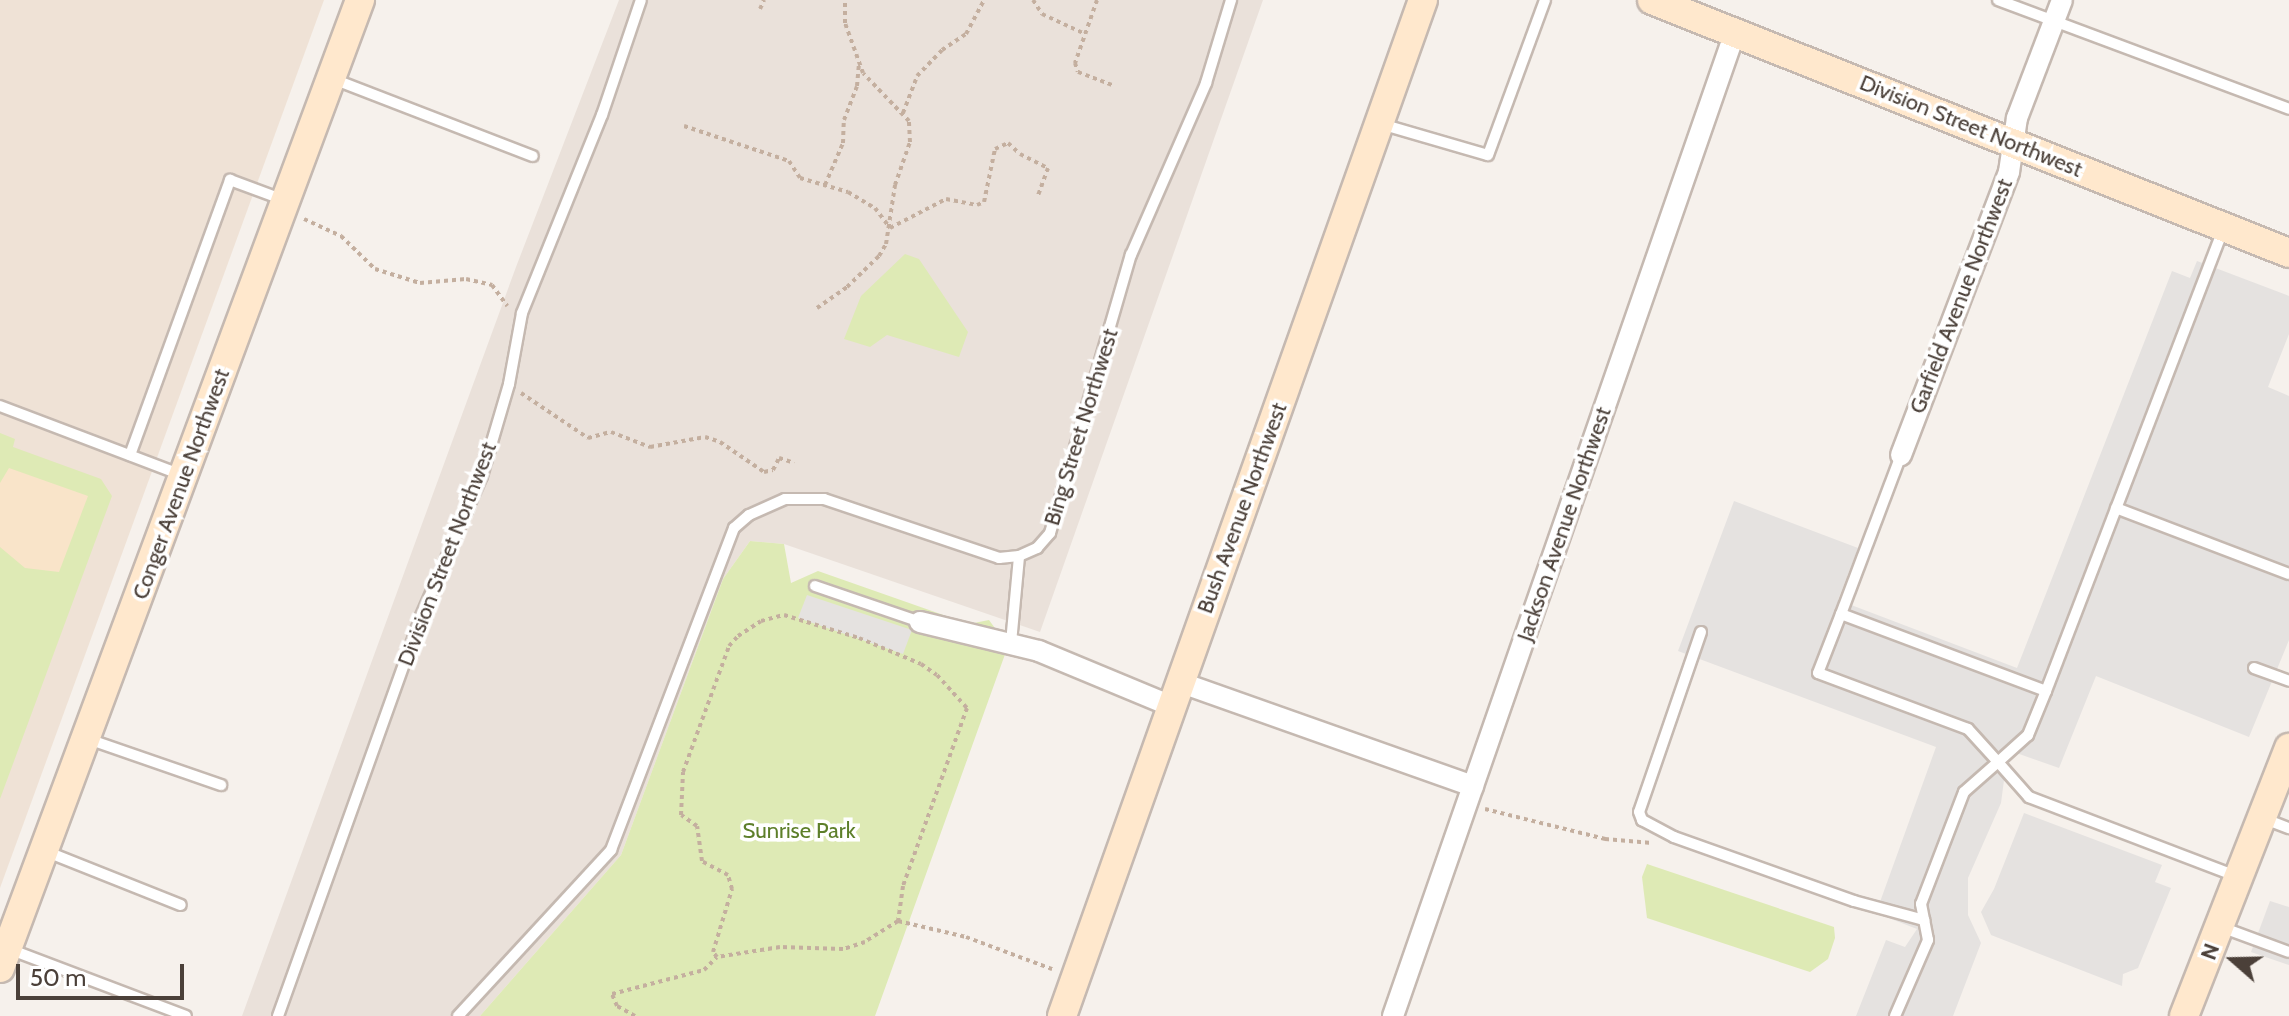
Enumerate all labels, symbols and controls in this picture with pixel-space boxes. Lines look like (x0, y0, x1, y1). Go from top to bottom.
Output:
street label: Division Street Northwest (1856, 69, 2086, 183)
street label: Garfield Avenue Northwest (1904, 175, 2018, 417)
street label: Bing Street Northwest (1038, 325, 1124, 529)
street label: Conger Avenue Northwest (127, 365, 235, 603)
street label: Bush Avenue Northwest (1192, 399, 1292, 617)
street label: Jackson Avenue Northwest (1511, 403, 1617, 645)
street label: Division Street Northwest (392, 438, 502, 670)
park label: Sunrise Park (742, 818, 856, 844)
north arrow (2193, 920, 2273, 1000)
text: N (2195, 940, 2225, 964)
scale bar (20, 948, 188, 998)
text: 50 m (30, 963, 86, 992)

